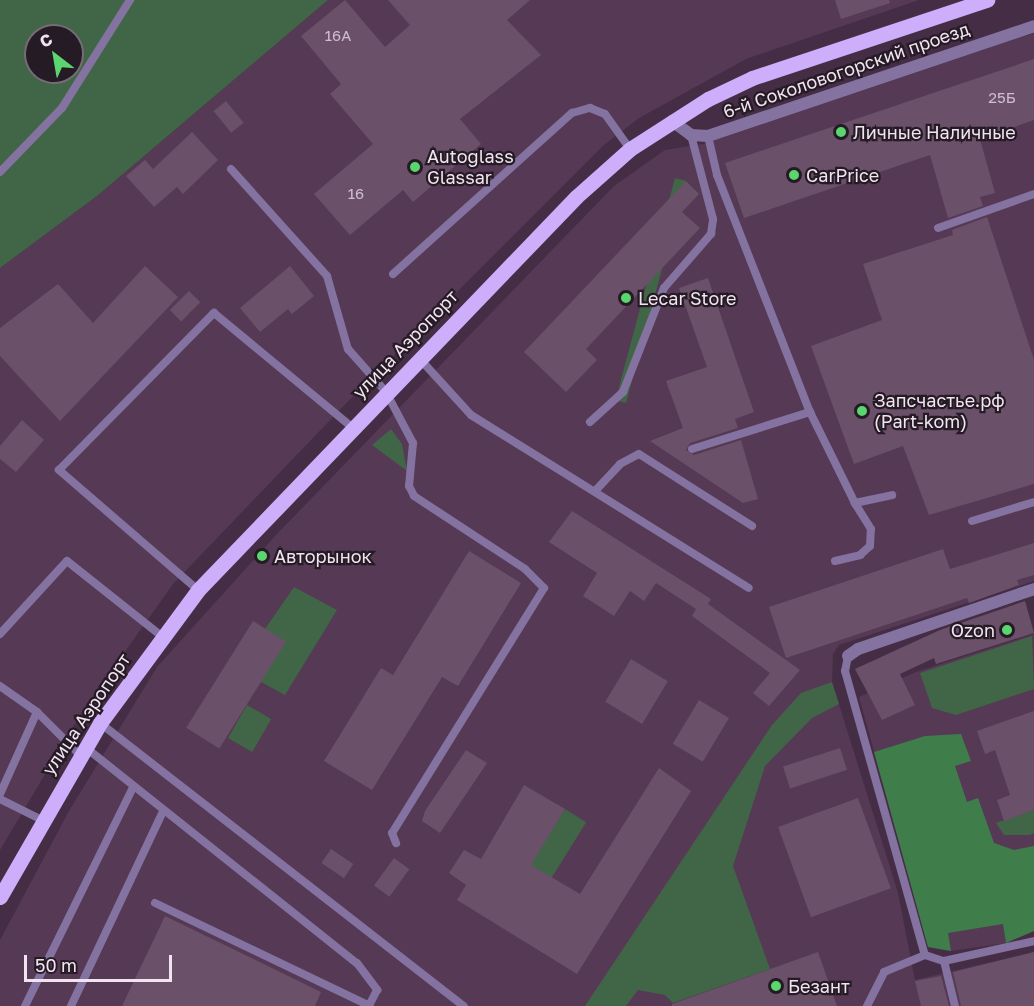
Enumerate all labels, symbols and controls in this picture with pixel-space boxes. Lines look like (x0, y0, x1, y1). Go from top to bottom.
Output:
street label: 6-й Соколовогорский проезд (720, 18, 972, 122)
north arrow (24, 24, 84, 84)
house number: 16А (325, 27, 351, 45)
text: С (36, 29, 56, 52)
house number: 25Б (988, 89, 1016, 107)
place label: Личные Наличные (853, 121, 1016, 143)
marker: Личные Наличные (834, 125, 848, 139)
place label: Autoglass Glassar (427, 146, 514, 188)
marker: Autoglass Glassar (408, 160, 422, 174)
place label: CarPrice (806, 164, 879, 186)
marker: CarPrice (787, 168, 801, 182)
house number: 16 (348, 185, 364, 203)
street label: улица Аэропорт (348, 285, 462, 403)
place label: Lecar Store (638, 287, 736, 309)
marker: Lecar Store (619, 291, 633, 305)
place label: Запсчастье.рф (Part-kom) (874, 390, 1005, 432)
marker: Запсчастье.рф (Part-kom) (855, 404, 869, 418)
place label: Авторынок (274, 545, 372, 567)
marker: Авторынок (255, 549, 269, 563)
place label: Ozon (951, 619, 995, 641)
marker: Ozon (1000, 623, 1014, 637)
street label: улица Аэропорт (37, 649, 135, 779)
scale bar (27, 943, 176, 981)
text: 50 m (35, 954, 77, 976)
place label: Безант (788, 975, 850, 997)
marker: Безант (769, 979, 783, 993)

